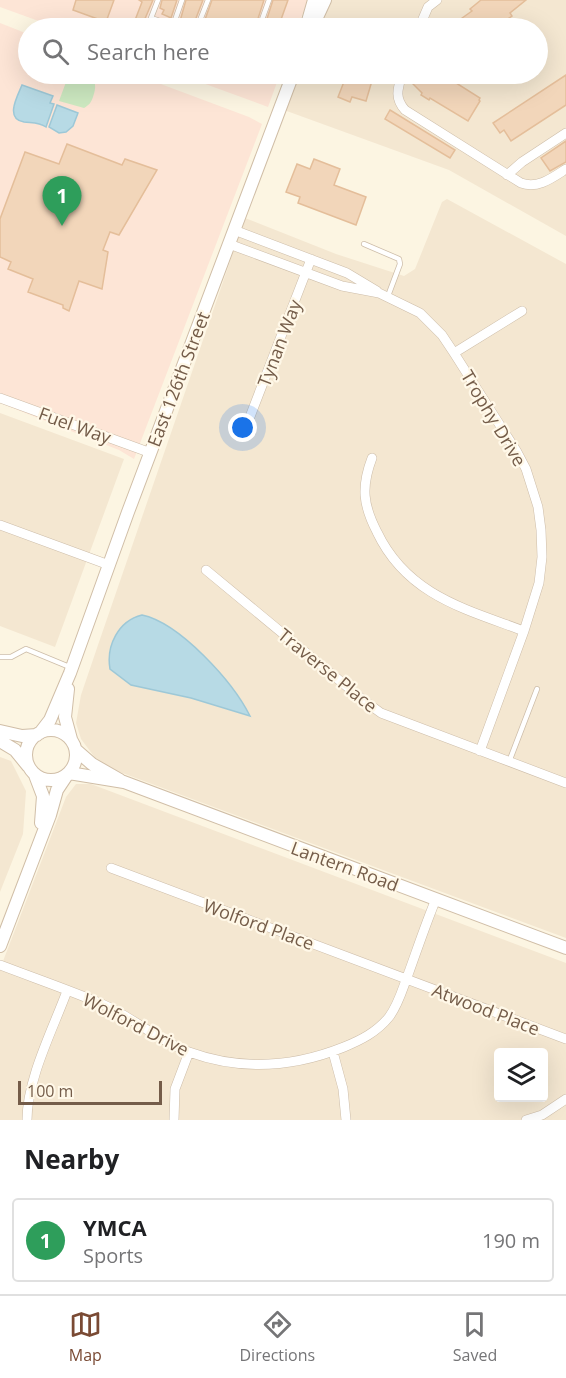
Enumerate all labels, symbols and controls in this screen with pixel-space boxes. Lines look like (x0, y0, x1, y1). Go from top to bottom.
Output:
search box (18, 18, 548, 84)
icon: search (39, 35, 72, 68)
text: Search here (87, 36, 210, 66)
pin: 1 (42, 176, 82, 226)
street label: Tynan Way (251, 295, 307, 390)
street label: East 126th Street (141, 308, 215, 450)
street label: Trophy Drive (456, 366, 532, 470)
street label: Fuel Way (36, 401, 115, 449)
your location (228, 413, 257, 442)
street label: Traverse Place (273, 623, 383, 717)
street label: Lantern Road (288, 835, 402, 897)
street label: Wolford Place (200, 893, 318, 955)
street label: Atwood Place (429, 978, 543, 1040)
street label: Wolford Drive (79, 987, 193, 1061)
map controls (494, 1048, 548, 1102)
button: layers (494, 1048, 548, 1102)
scale bar (18, 1078, 162, 1106)
text: 100 m (27, 1080, 73, 1102)
text: Nearby (24, 1141, 119, 1177)
text: YMCA (83, 1212, 147, 1242)
text: 1 (40, 1227, 51, 1254)
text: 190 m (482, 1227, 540, 1254)
text: Sports (83, 1242, 143, 1269)
tab: Map (69, 1308, 102, 1366)
tab: Directions (239, 1308, 315, 1366)
tab: Saved (453, 1308, 497, 1366)

